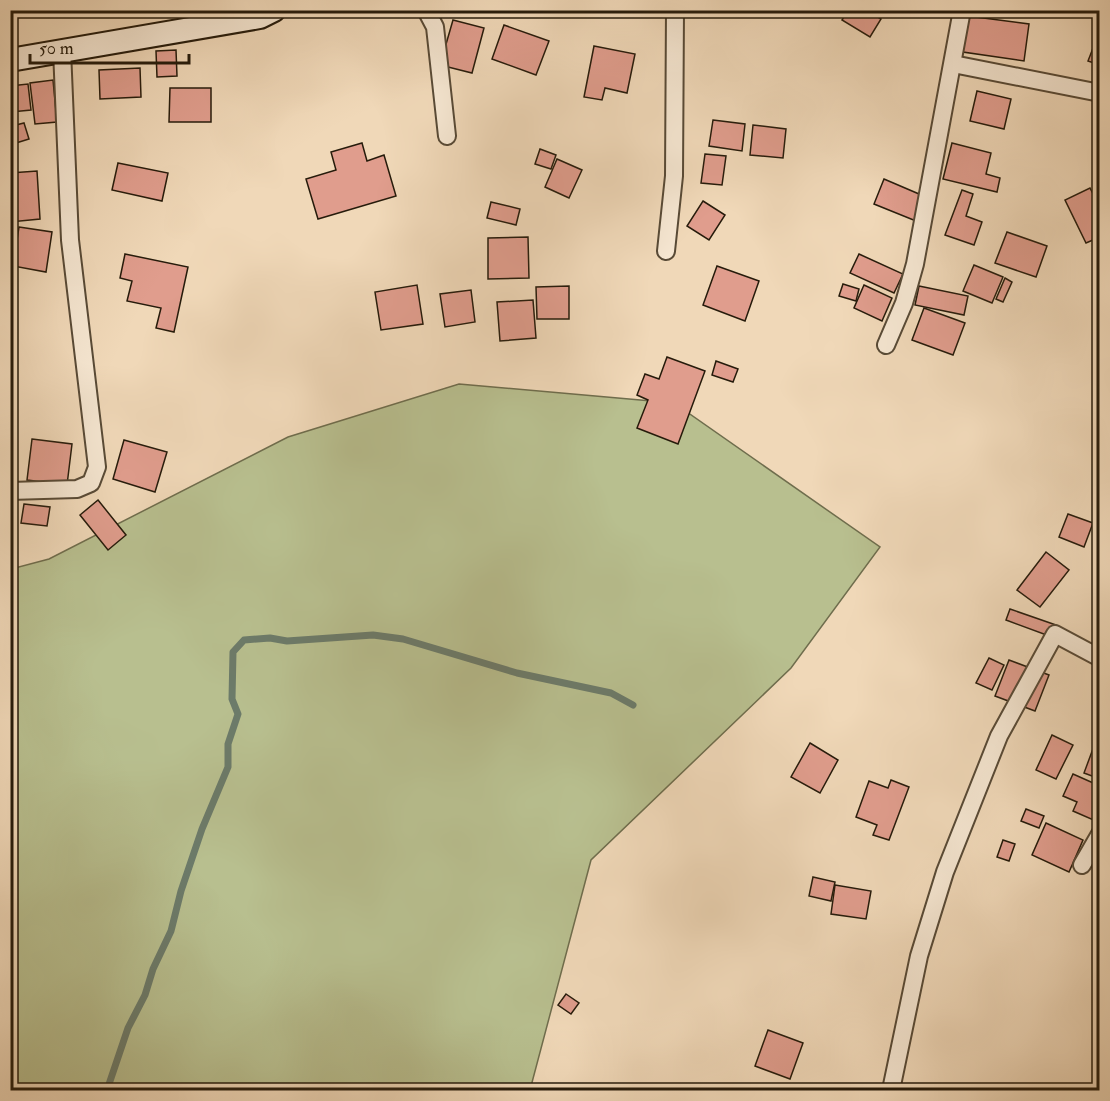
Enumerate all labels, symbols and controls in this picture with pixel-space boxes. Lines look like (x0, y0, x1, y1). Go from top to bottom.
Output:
scale bar (30, 27, 189, 65)
text: 50 m (39, 37, 74, 60)

